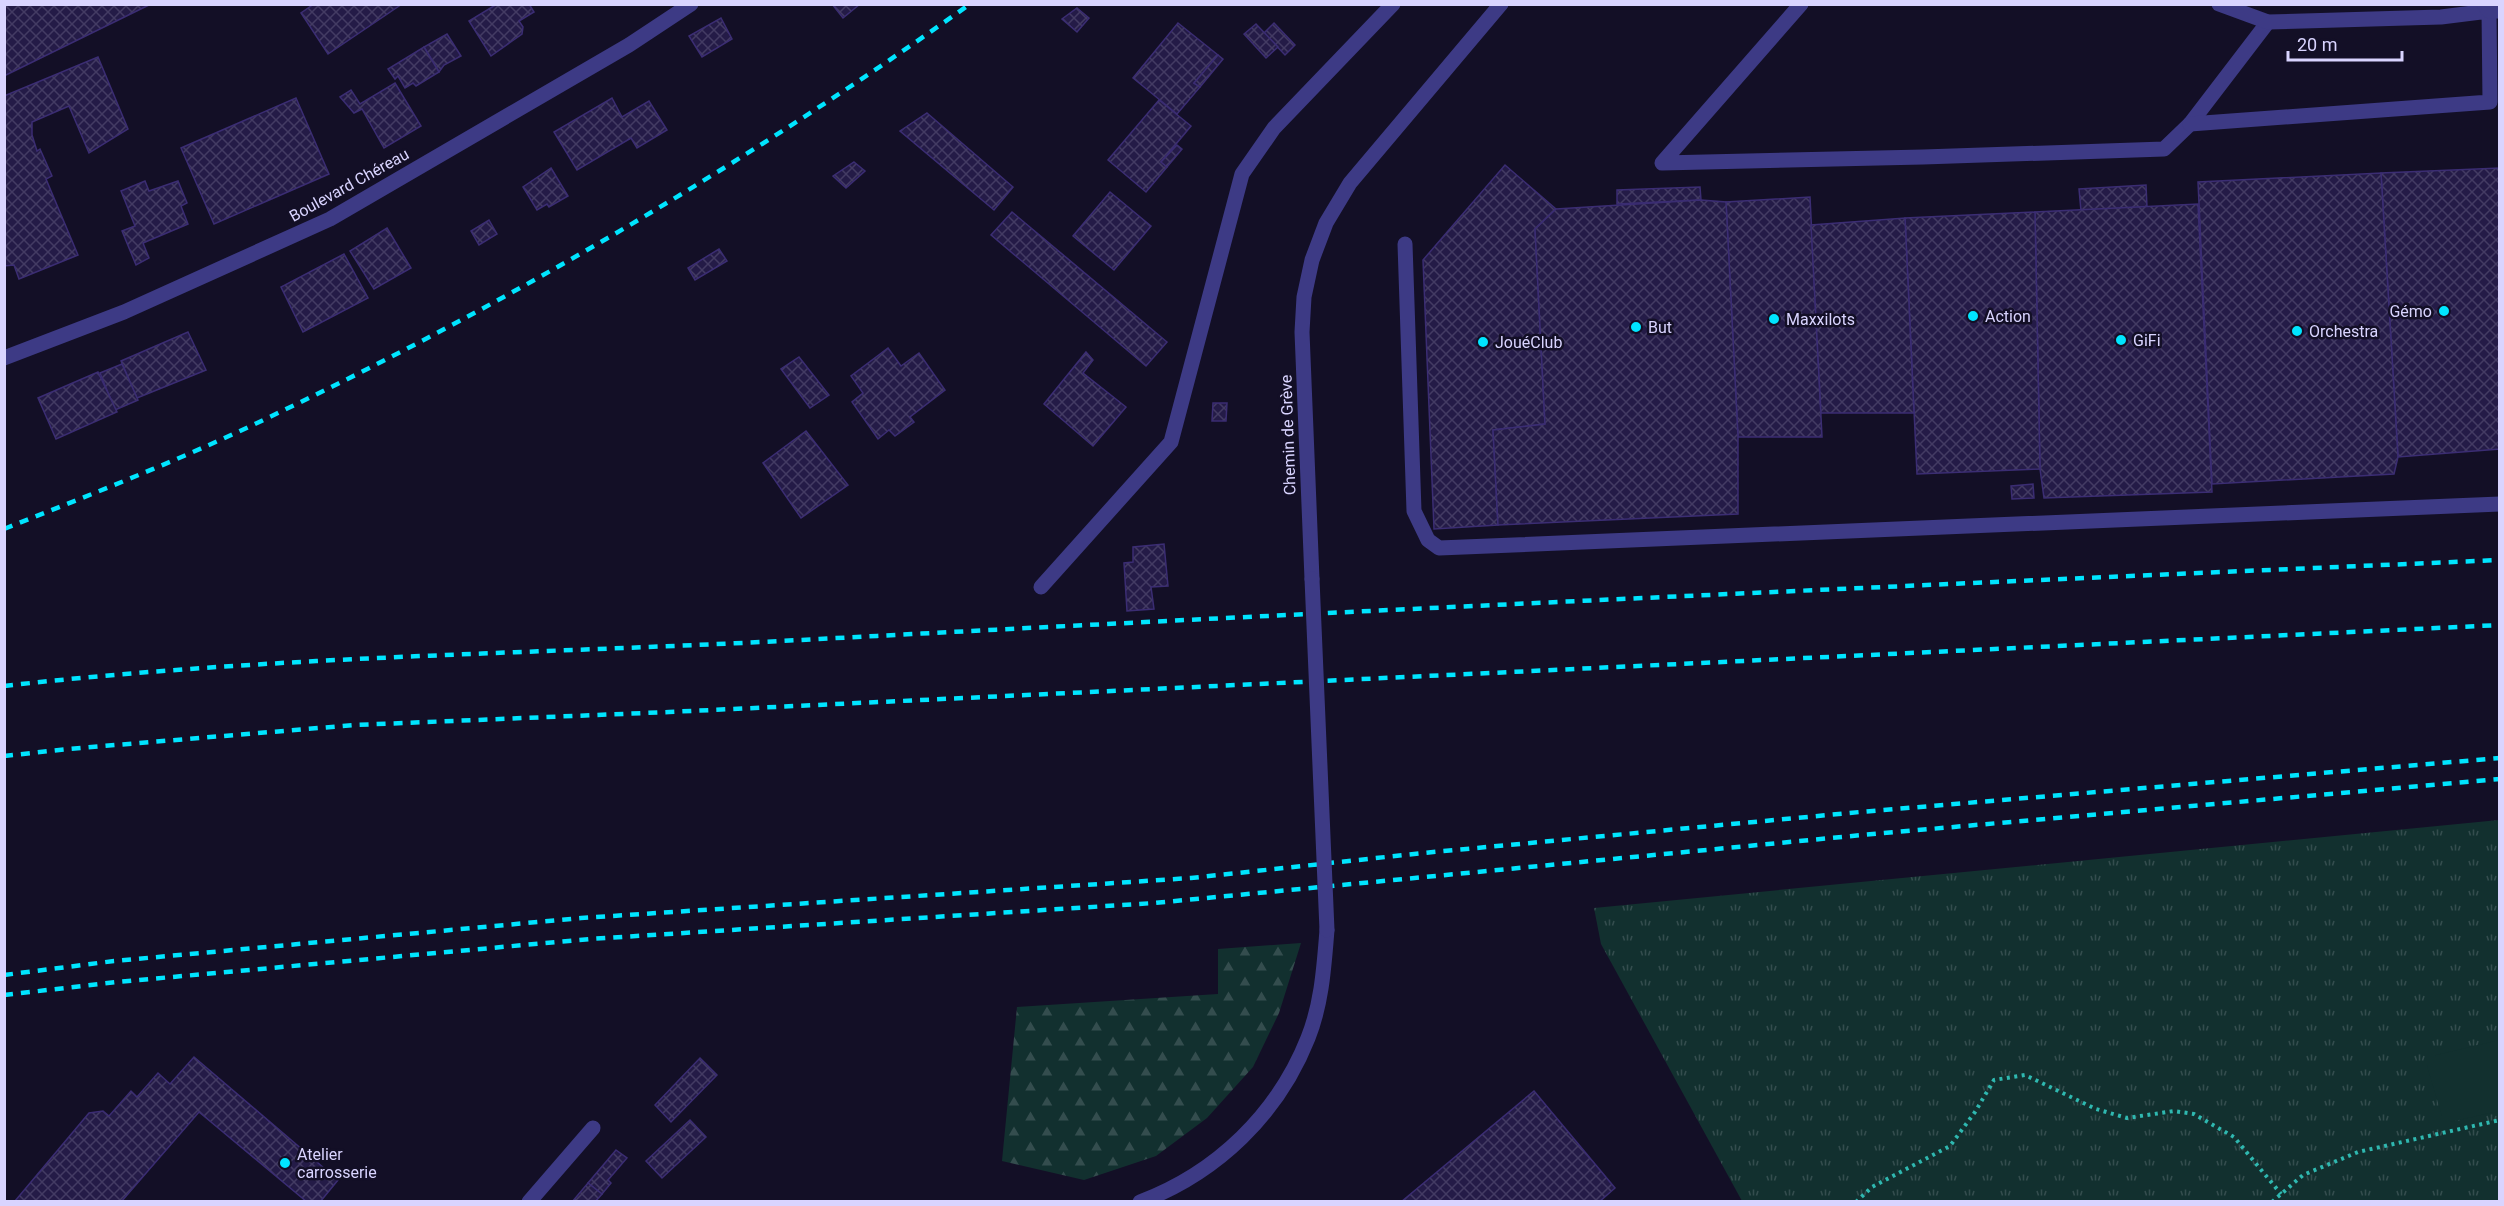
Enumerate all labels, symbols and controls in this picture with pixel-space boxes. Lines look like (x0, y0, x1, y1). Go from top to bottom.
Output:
scale bar (2288, 24, 2402, 62)
text: 20 m (2297, 34, 2337, 55)
street label: Boulevard Chéreau (286, 144, 412, 226)
place label: Gémo (2389, 302, 2432, 321)
marker: Gémo (2437, 304, 2451, 318)
place label: Action (1985, 307, 2031, 326)
marker: Action (1966, 309, 1980, 323)
place label: Maxxilots (1786, 310, 1855, 329)
marker: Maxxilots (1767, 312, 1781, 326)
place label: But (1648, 318, 1672, 337)
marker: But (1629, 320, 1643, 334)
place label: Orchestra (2309, 322, 2378, 341)
marker: Orchestra (2290, 324, 2304, 338)
place label: GiFi (2133, 331, 2161, 350)
place label: JouéClub (1495, 333, 1562, 352)
marker: GiFi (2114, 333, 2128, 347)
marker: JouéClub (1476, 335, 1490, 349)
street label: Chemin de Grève (1276, 374, 1300, 496)
place label: Atelier carrosserie (297, 1145, 377, 1182)
marker: Atelier carrosserie (278, 1156, 292, 1170)

